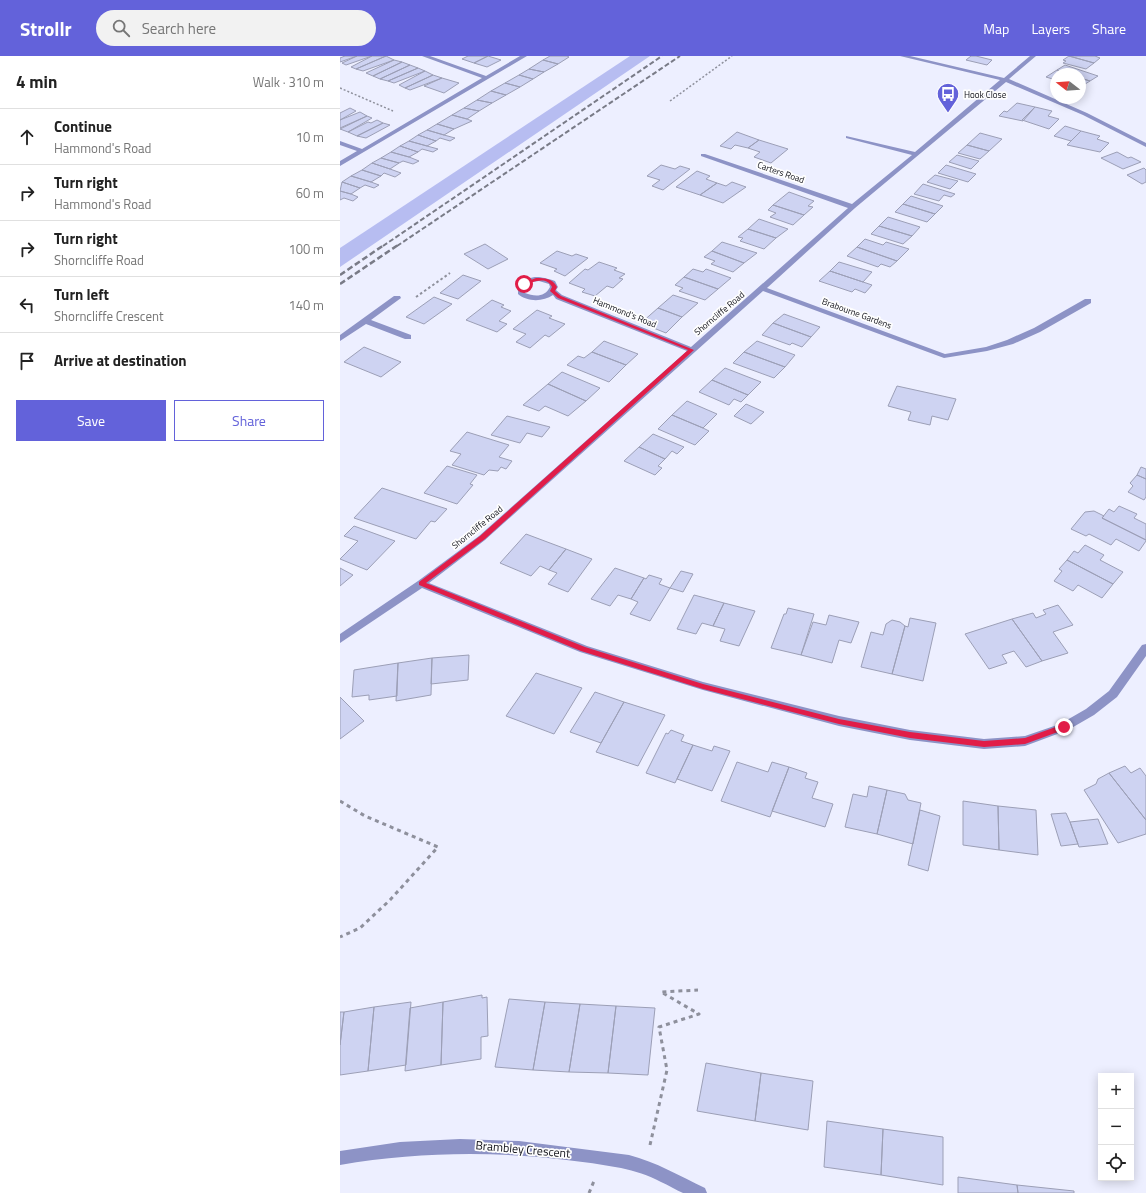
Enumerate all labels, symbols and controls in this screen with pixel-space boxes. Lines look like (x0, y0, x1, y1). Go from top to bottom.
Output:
search box (96, 10, 376, 46)
text: Strollr (20, 14, 72, 43)
icon: search (110, 17, 132, 39)
text: Search here (142, 17, 216, 40)
text: Map (983, 18, 1009, 39)
text: Layers (1031, 18, 1070, 39)
text: Share (1092, 18, 1126, 39)
north arrow (1050, 68, 1086, 104)
text: 4 min (16, 69, 57, 95)
text: Walk · 310 m (253, 72, 324, 92)
bus stop icon: Hook Close (935, 81, 961, 114)
place label: Hook Close (964, 88, 1007, 101)
text: Continue (54, 115, 112, 138)
icon: ahead (16, 126, 38, 148)
text: 10 m (296, 127, 324, 147)
text: Hammond's Road (54, 138, 151, 158)
street label: Carters Road (756, 158, 806, 186)
text: Turn right (54, 171, 118, 194)
icon: right (16, 182, 38, 204)
text: 60 m (296, 183, 324, 203)
text: Hammond's Road (54, 194, 151, 214)
text: Turn right (54, 227, 118, 250)
icon: right (16, 238, 38, 260)
text: 100 m (288, 239, 324, 259)
text: Shorncliffe Road (54, 250, 144, 270)
route start (515, 275, 533, 293)
text: Turn left (54, 283, 109, 306)
street label: Shorncliffe Road (691, 288, 747, 338)
street label: Hammond's Road (591, 293, 659, 331)
icon: left (16, 294, 38, 316)
street label: Brabourne Gardens (820, 294, 894, 332)
text: 140 m (288, 295, 324, 315)
text: Shorncliffe Crescent (54, 306, 163, 326)
text: Arrive at destination (54, 349, 187, 372)
icon: arrive (16, 350, 38, 372)
button: Save (16, 400, 166, 441)
button: Share (174, 400, 324, 441)
street label: Shorncliffe Road (449, 502, 505, 552)
route end (1055, 718, 1073, 736)
map controls (1098, 1073, 1134, 1181)
button: + (1098, 1073, 1134, 1109)
button: − (1098, 1109, 1134, 1145)
street label: Brambley Crescent (475, 1135, 572, 1163)
button: locate (1098, 1145, 1134, 1181)

